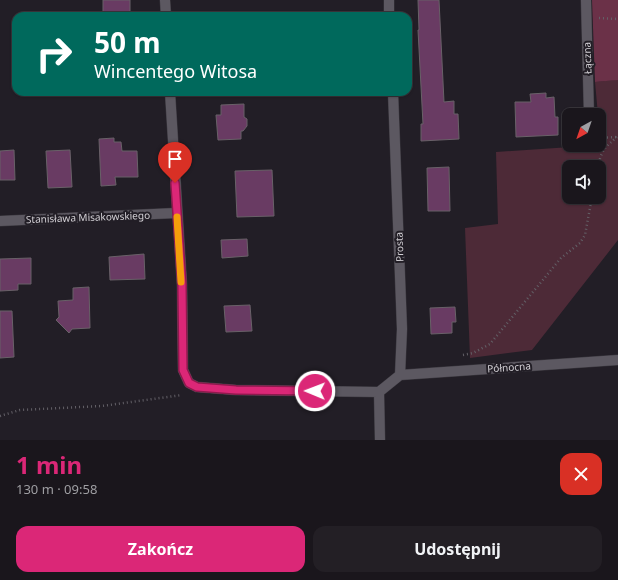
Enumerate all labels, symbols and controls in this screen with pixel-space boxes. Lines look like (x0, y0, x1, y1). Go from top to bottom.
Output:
text: 50 m (94, 23, 161, 61)
icon: right (28, 28, 80, 80)
street label: Łączna (579, 42, 595, 74)
text: Wincentego Witosa (94, 59, 257, 83)
north arrow (562, 108, 606, 152)
map controls (562, 108, 606, 204)
pin (158, 142, 192, 183)
icon: arrive (164, 148, 186, 170)
button: sound (562, 160, 606, 204)
street label: Stanisława Misakowskiego (26, 208, 150, 226)
street label: Prosta (391, 232, 407, 262)
street label: Północna (487, 358, 531, 376)
position arrow (294, 370, 336, 412)
text: 1 min (16, 448, 82, 481)
button: close (560, 453, 602, 495)
text: 130 m · 09:58 (16, 480, 97, 498)
button: Zakończ (16, 526, 305, 572)
button: Udostępnij (313, 526, 602, 572)

